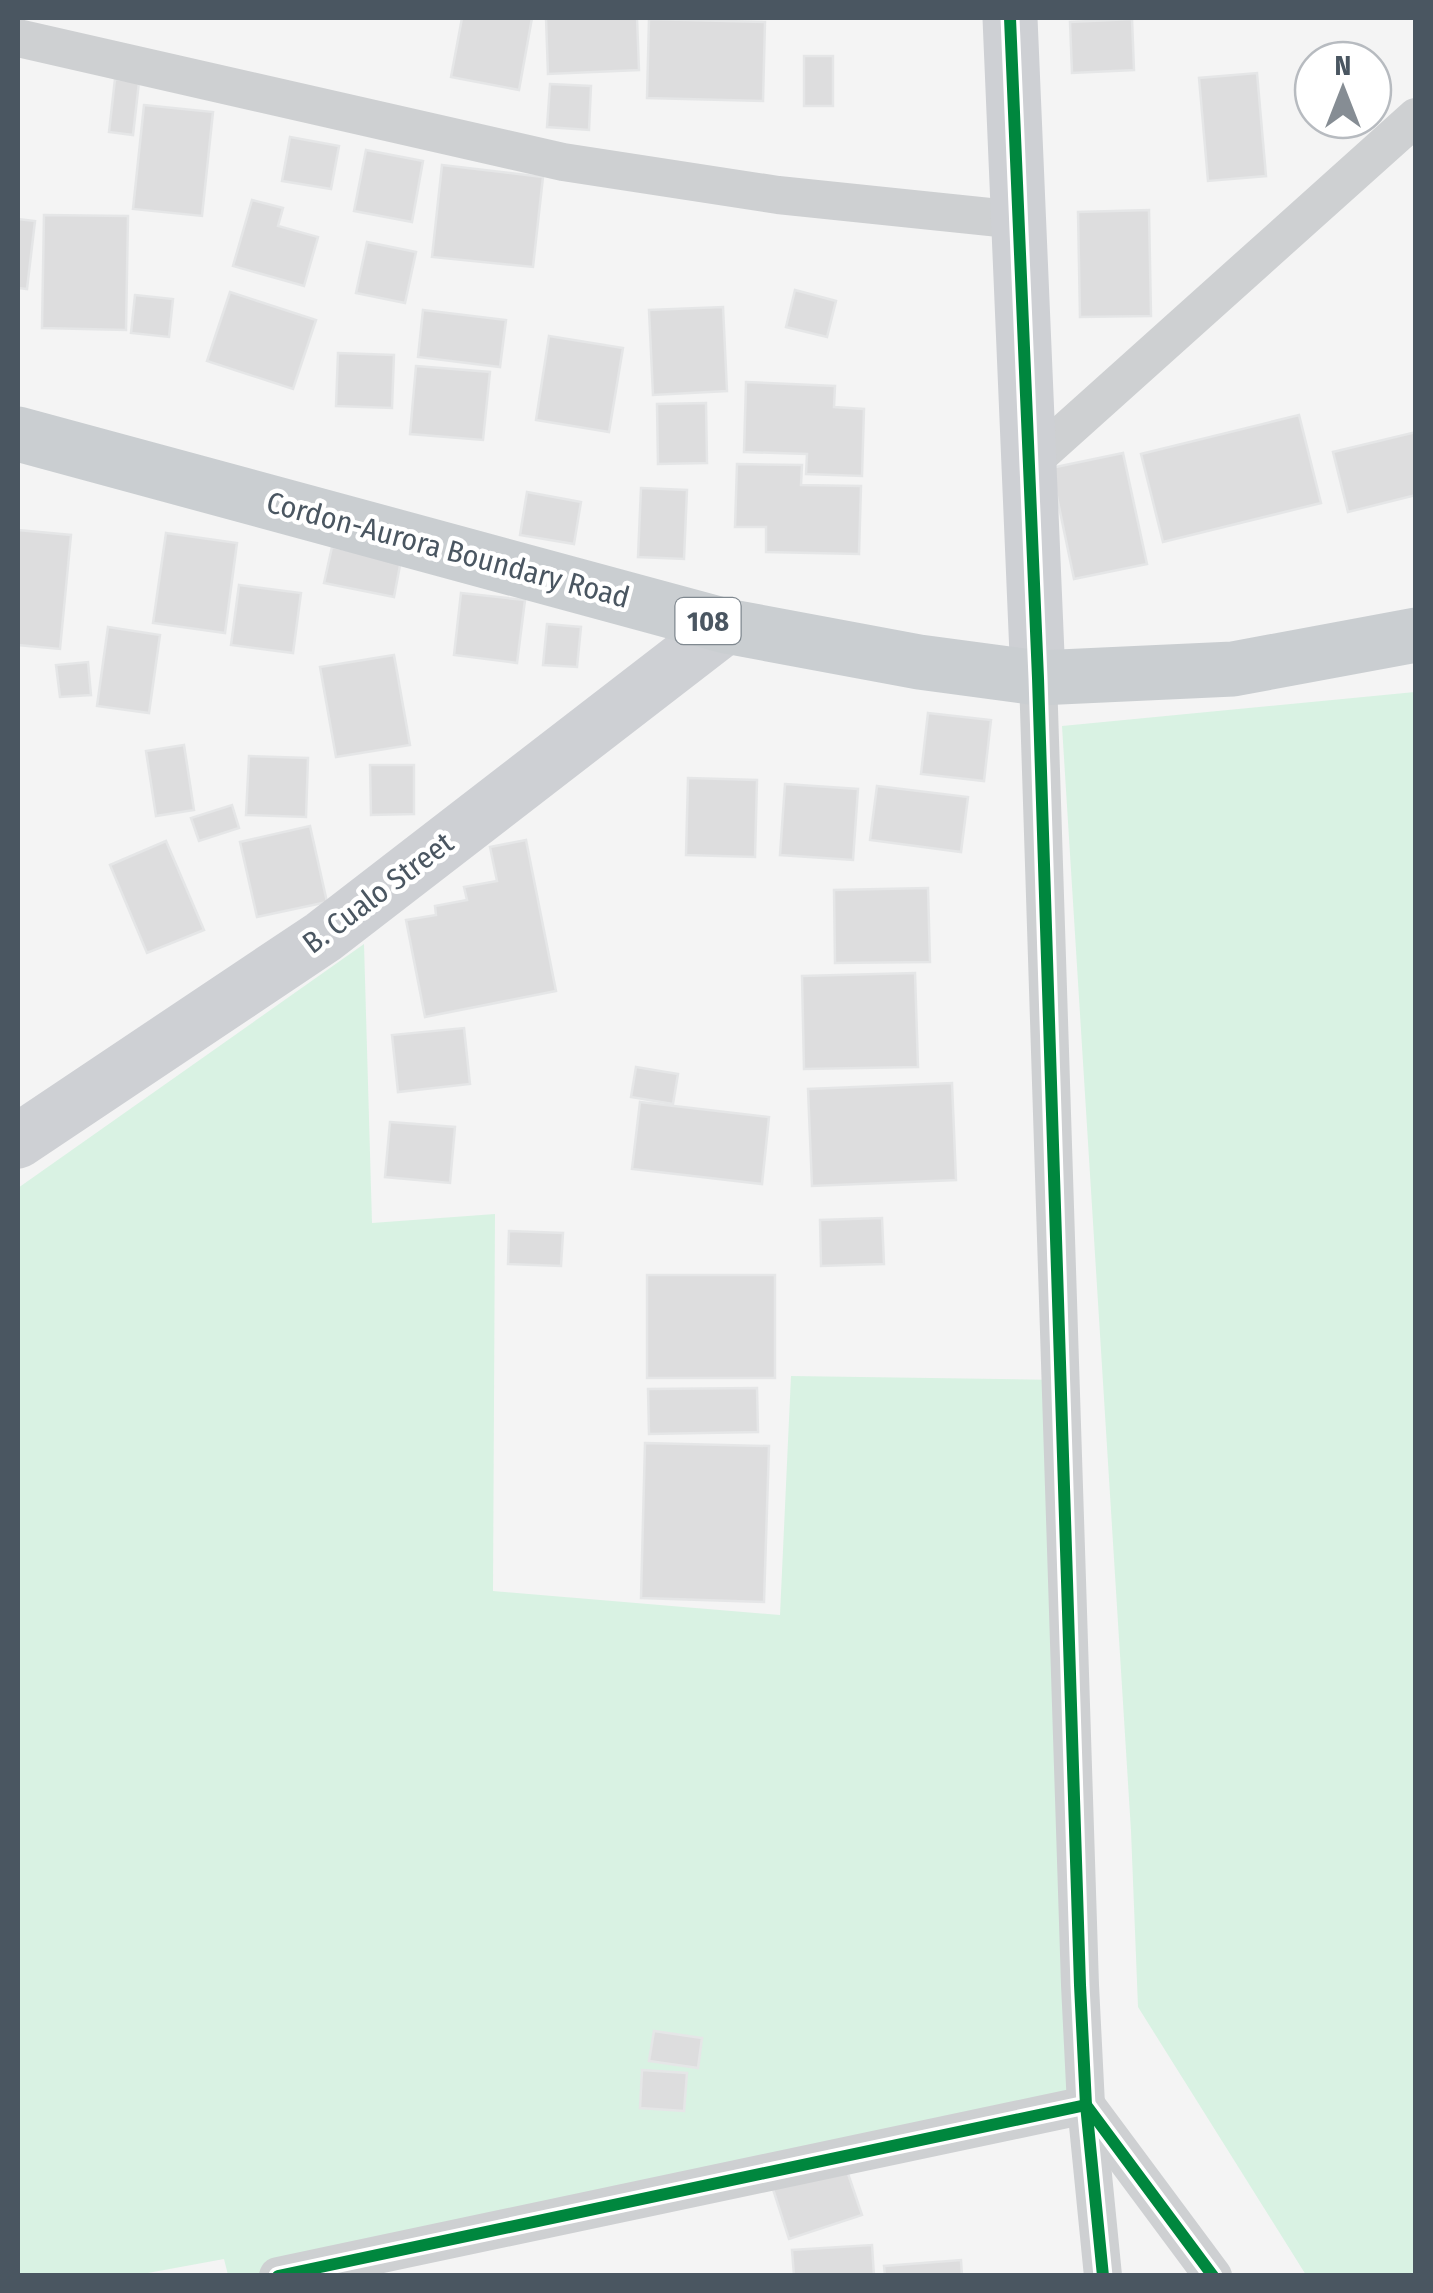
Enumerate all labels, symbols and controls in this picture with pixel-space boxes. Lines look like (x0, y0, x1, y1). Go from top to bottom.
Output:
north arrow (1293, 40, 1393, 140)
text: N (1335, 49, 1351, 82)
street label: Cordon-Aurora Boundary Road (263, 484, 633, 616)
road number: 108 (676, 598, 740, 644)
street label: B. Cualo Street (296, 825, 460, 961)

